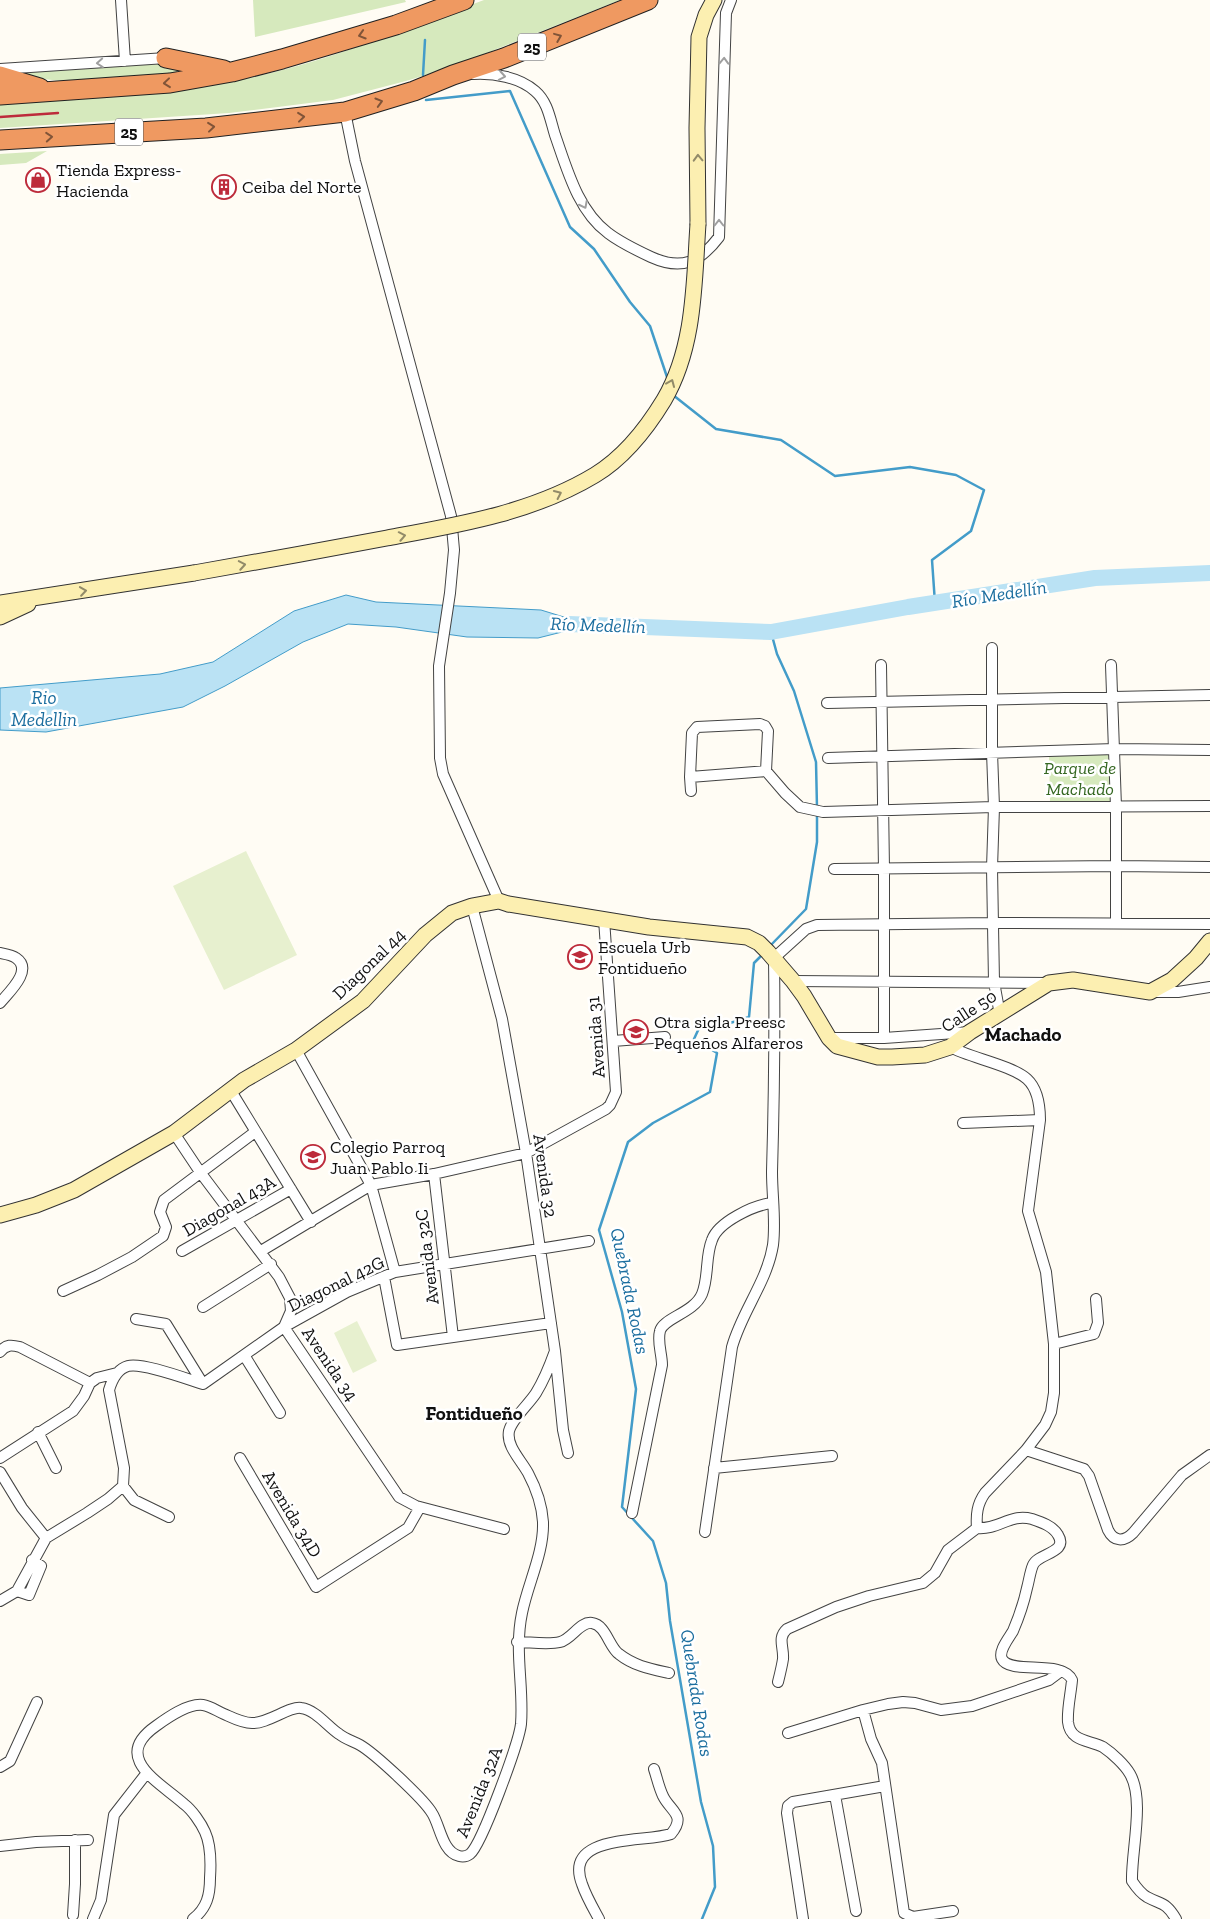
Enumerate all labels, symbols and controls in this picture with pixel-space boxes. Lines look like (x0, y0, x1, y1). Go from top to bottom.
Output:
one-way arrow (359, 29, 367, 39)
one-way arrow (553, 33, 562, 43)
road number: 25 (518, 34, 546, 61)
one-way arrow (96, 57, 104, 68)
one-way arrow (719, 57, 729, 64)
one-way arrow (497, 71, 506, 81)
one-way arrow (163, 77, 171, 88)
one-way arrow (375, 97, 383, 107)
one-way arrow (298, 112, 306, 123)
road number: 25 (115, 118, 143, 146)
one-way arrow (207, 122, 215, 133)
one-way arrow (45, 131, 53, 142)
one-way arrow (693, 153, 703, 161)
place label: Tienda Express- Hacienda (56, 159, 181, 202)
shop icon: Tienda Express- Hacienda (25, 167, 51, 193)
building icon: Ceiba del Norte (211, 174, 237, 200)
place label: Ceiba del Norte (242, 176, 362, 198)
one-way arrow (578, 200, 588, 209)
one-way arrow (714, 219, 724, 226)
one-way arrow (665, 379, 676, 388)
one-way arrow (553, 490, 562, 500)
one-way arrow (397, 531, 406, 541)
one-way arrow (237, 560, 246, 570)
water label: Río Medellín (950, 575, 1048, 613)
one-way arrow (79, 586, 87, 596)
water label: Río Medellín (550, 612, 646, 638)
water label: Rio Medellin (11, 686, 77, 731)
park label: Parque de Machado (1044, 757, 1116, 800)
street label: Diagonal 44 (328, 924, 410, 1004)
place label: Escuela Urb Fontidueño (598, 936, 691, 979)
school or university icon: Escuela Urb Fontidueño (567, 944, 593, 970)
street label: Calle 50 (937, 985, 1001, 1037)
street label: Avenida 31 (582, 995, 610, 1079)
place label: Otra sigla Preesc Pequeños Alfareros (654, 1011, 803, 1054)
school or university icon: Otra sigla Preesc Pequeños Alfareros (623, 1019, 649, 1045)
district label: Machado (985, 1023, 1062, 1046)
street label: Avenida 32 (528, 1133, 562, 1219)
place label: Colegio Parroq Juan Pablo Ii (330, 1136, 446, 1179)
school or university icon: Colegio Parroq Juan Pablo Ii (300, 1144, 326, 1170)
street label: Diagonal 43A (179, 1170, 280, 1241)
street label: Avenida 32C (410, 1208, 444, 1306)
water label: Quebrada Rodas (605, 1226, 655, 1356)
street label: Diagonal 42G (284, 1251, 388, 1317)
street label: Avenida 34 (297, 1323, 363, 1405)
district label: Fontidueño (425, 1402, 523, 1425)
street label: Avenida 34D (257, 1467, 327, 1561)
water label: Quebrada Rodas (676, 1628, 718, 1758)
street label: Avenida 32A (451, 1743, 507, 1841)

